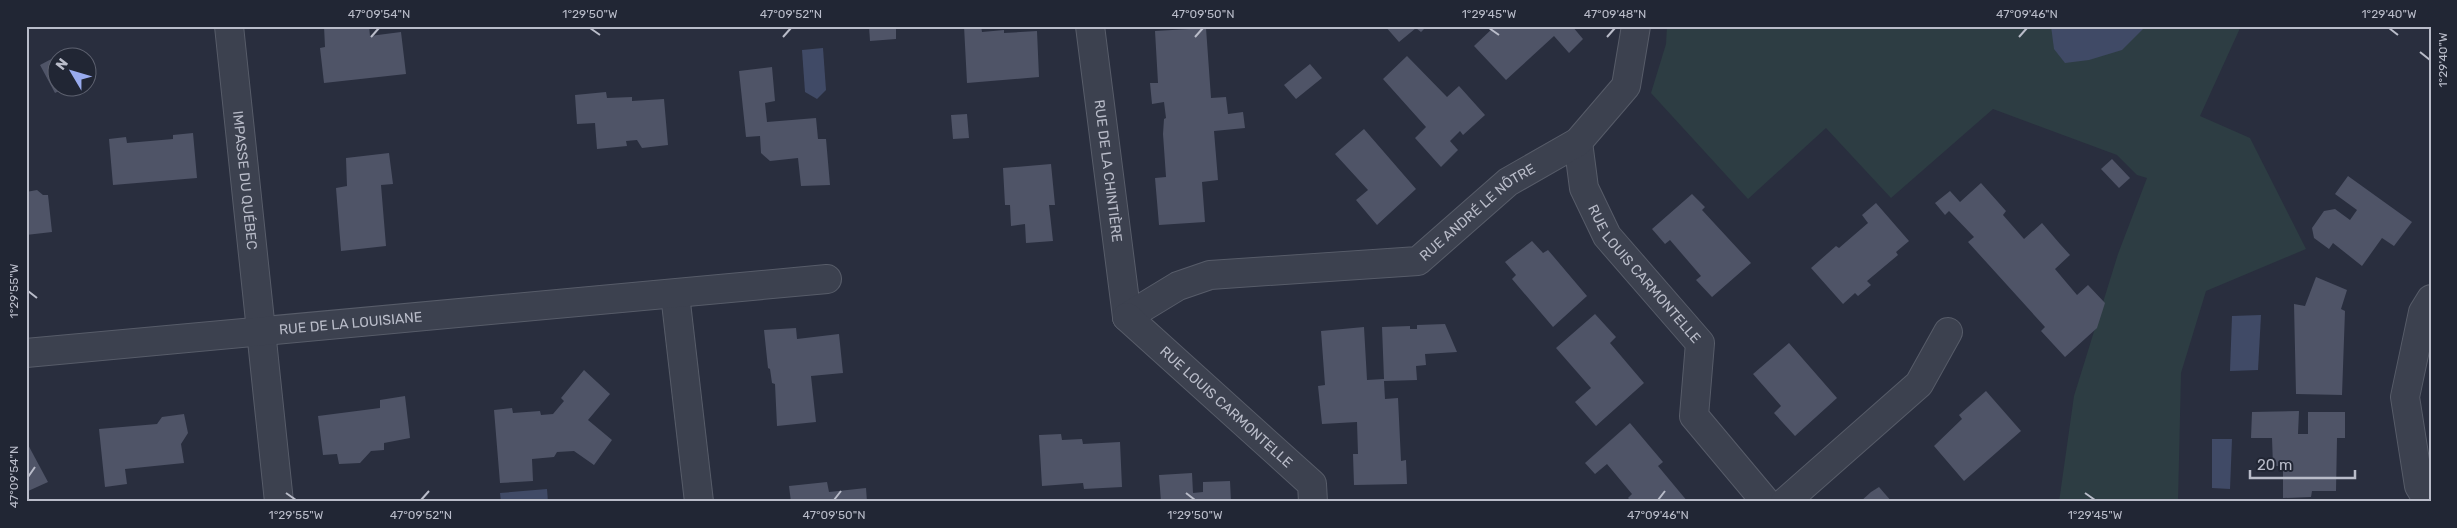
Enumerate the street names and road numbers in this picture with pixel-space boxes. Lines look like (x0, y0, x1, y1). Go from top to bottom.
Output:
street label: RUE DE LA CHINTIÈRE (1090, 98, 1125, 243)
street label: IMPASSE DU QUÉBEC (229, 110, 260, 251)
street label: RUE ANDRÉ LE NÔTRE (1416, 160, 1538, 265)
street label: RUE LOUIS CARMONTELLE (1584, 202, 1704, 347)
street label: RUE DE LA LOUISIANE (278, 308, 423, 339)
street label: RUE LOUIS CARMONTELLE (1156, 343, 1296, 471)

